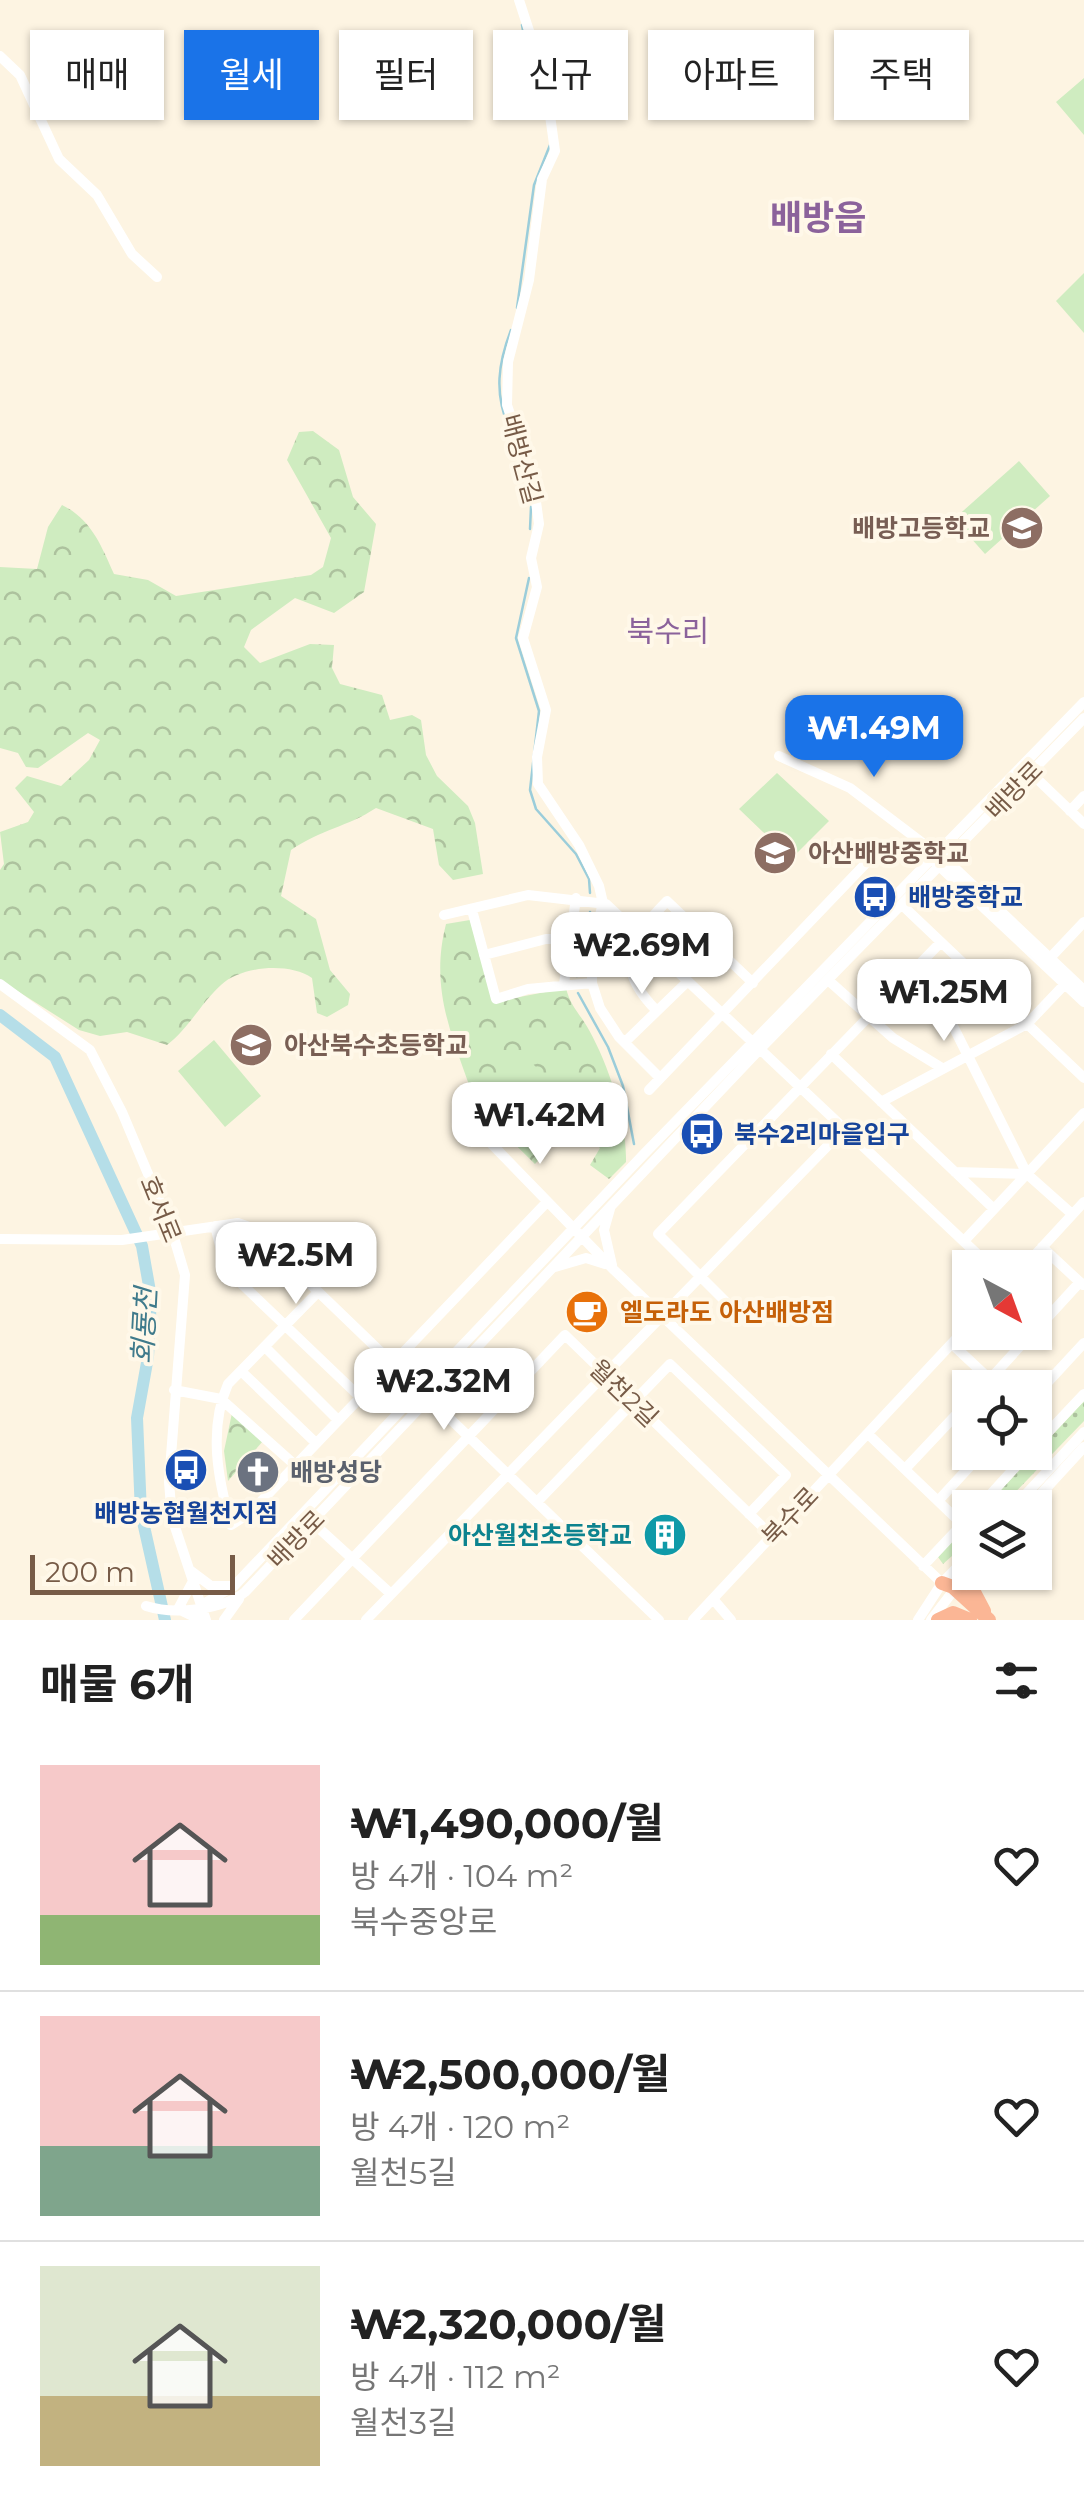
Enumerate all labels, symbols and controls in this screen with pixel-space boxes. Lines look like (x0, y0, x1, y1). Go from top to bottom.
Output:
chip: 매매 (30, 30, 164, 120)
chip: 월세 (184, 30, 319, 120)
chip: 필터 (339, 30, 473, 120)
chip: 신규 (493, 30, 628, 120)
chip: 아파트 (648, 30, 814, 120)
chip: 주택 (834, 30, 969, 120)
district label: 배방읍 (770, 196, 866, 239)
street label: 배방산길 (496, 411, 548, 507)
school or university icon: 배방고등학교 (999, 505, 1045, 551)
place label: 배방고등학교 (852, 513, 990, 543)
district label: 북수리 (627, 613, 709, 650)
pin: ₩1.49M (793, 695, 955, 780)
text: ₩1.49M (807, 708, 941, 747)
street label: 배방로 (979, 755, 1049, 825)
school or university icon: 아산배방중학교 (752, 830, 798, 876)
place label: 아산배방중학교 (808, 838, 969, 868)
bus stop icon: 배방중학교 (852, 874, 898, 920)
place label: 배방중학교 (908, 882, 1023, 912)
pin: ₩2.69M (561, 912, 723, 997)
text: ₩2.69M (573, 925, 711, 964)
pin: ₩1.25M (863, 959, 1025, 1044)
text: ₩1.25M (879, 972, 1009, 1011)
school or university icon: 아산북수초등학교 (228, 1022, 274, 1068)
place label: 아산북수초등학교 (284, 1030, 468, 1060)
pin: ₩1.42M (459, 1082, 621, 1167)
text: ₩1.42M (474, 1095, 606, 1134)
bus stop icon: 북수2리마을입구 (679, 1111, 725, 1157)
place label: 북수2리마을입구 (734, 1119, 910, 1149)
street label: 호서로 (134, 1171, 188, 1247)
pin: ₩2.5M (226, 1222, 366, 1307)
text: ₩2.5M (238, 1235, 354, 1274)
north arrow (952, 1250, 1052, 1350)
map controls (952, 1250, 1052, 1590)
water label: 회룡천 (125, 1283, 163, 1365)
cafe icon: 엘도라도 아산배방점 (564, 1289, 610, 1335)
place label: 엘도라도 아산배방점 (620, 1297, 834, 1327)
pin: ₩2.32M (363, 1348, 525, 1433)
street label: 월천2길 (584, 1353, 664, 1433)
text: ₩2.32M (376, 1361, 512, 1400)
button: locate (952, 1370, 1052, 1470)
bus stop icon: 배방농협월천지점 (163, 1447, 209, 1493)
church icon: 배방성당 (235, 1449, 281, 1495)
place label: 배방성당 (290, 1457, 382, 1487)
street label: 북수로 (755, 1481, 825, 1551)
button: layers (952, 1490, 1052, 1590)
place label: 배방농협월천지점 (94, 1498, 278, 1528)
street label: 배방로 (261, 1504, 331, 1574)
building icon: 아산월천초등학교 (642, 1512, 688, 1558)
place label: 아산월천초등학교 (448, 1520, 632, 1550)
scale bar (30, 1550, 235, 1594)
text: 200 m (45, 1555, 135, 1589)
icon: filters (989, 1653, 1044, 1708)
text: 매물 6개 (40, 1658, 195, 1710)
text: ₩1,490,000/월 (350, 1797, 664, 1849)
icon: home (120, 1805, 240, 1925)
icon: heart (989, 1838, 1044, 1893)
text: 방 4개 · 104 m² (350, 1856, 573, 1895)
text: 북수중앙로 (350, 1902, 497, 1941)
text: ₩2,500,000/월 (350, 2048, 670, 2100)
icon: home (120, 2056, 240, 2176)
icon: heart (989, 2089, 1044, 2144)
text: 방 4개 · 120 m² (350, 2107, 570, 2146)
text: 월천5길 (350, 2153, 456, 2192)
text: ₩2,320,000/월 (350, 2298, 666, 2350)
icon: home (120, 2306, 240, 2426)
icon: heart (989, 2339, 1044, 2394)
text: 방 4개 · 112 m² (350, 2357, 561, 2396)
text: 월천3길 (350, 2403, 456, 2442)

